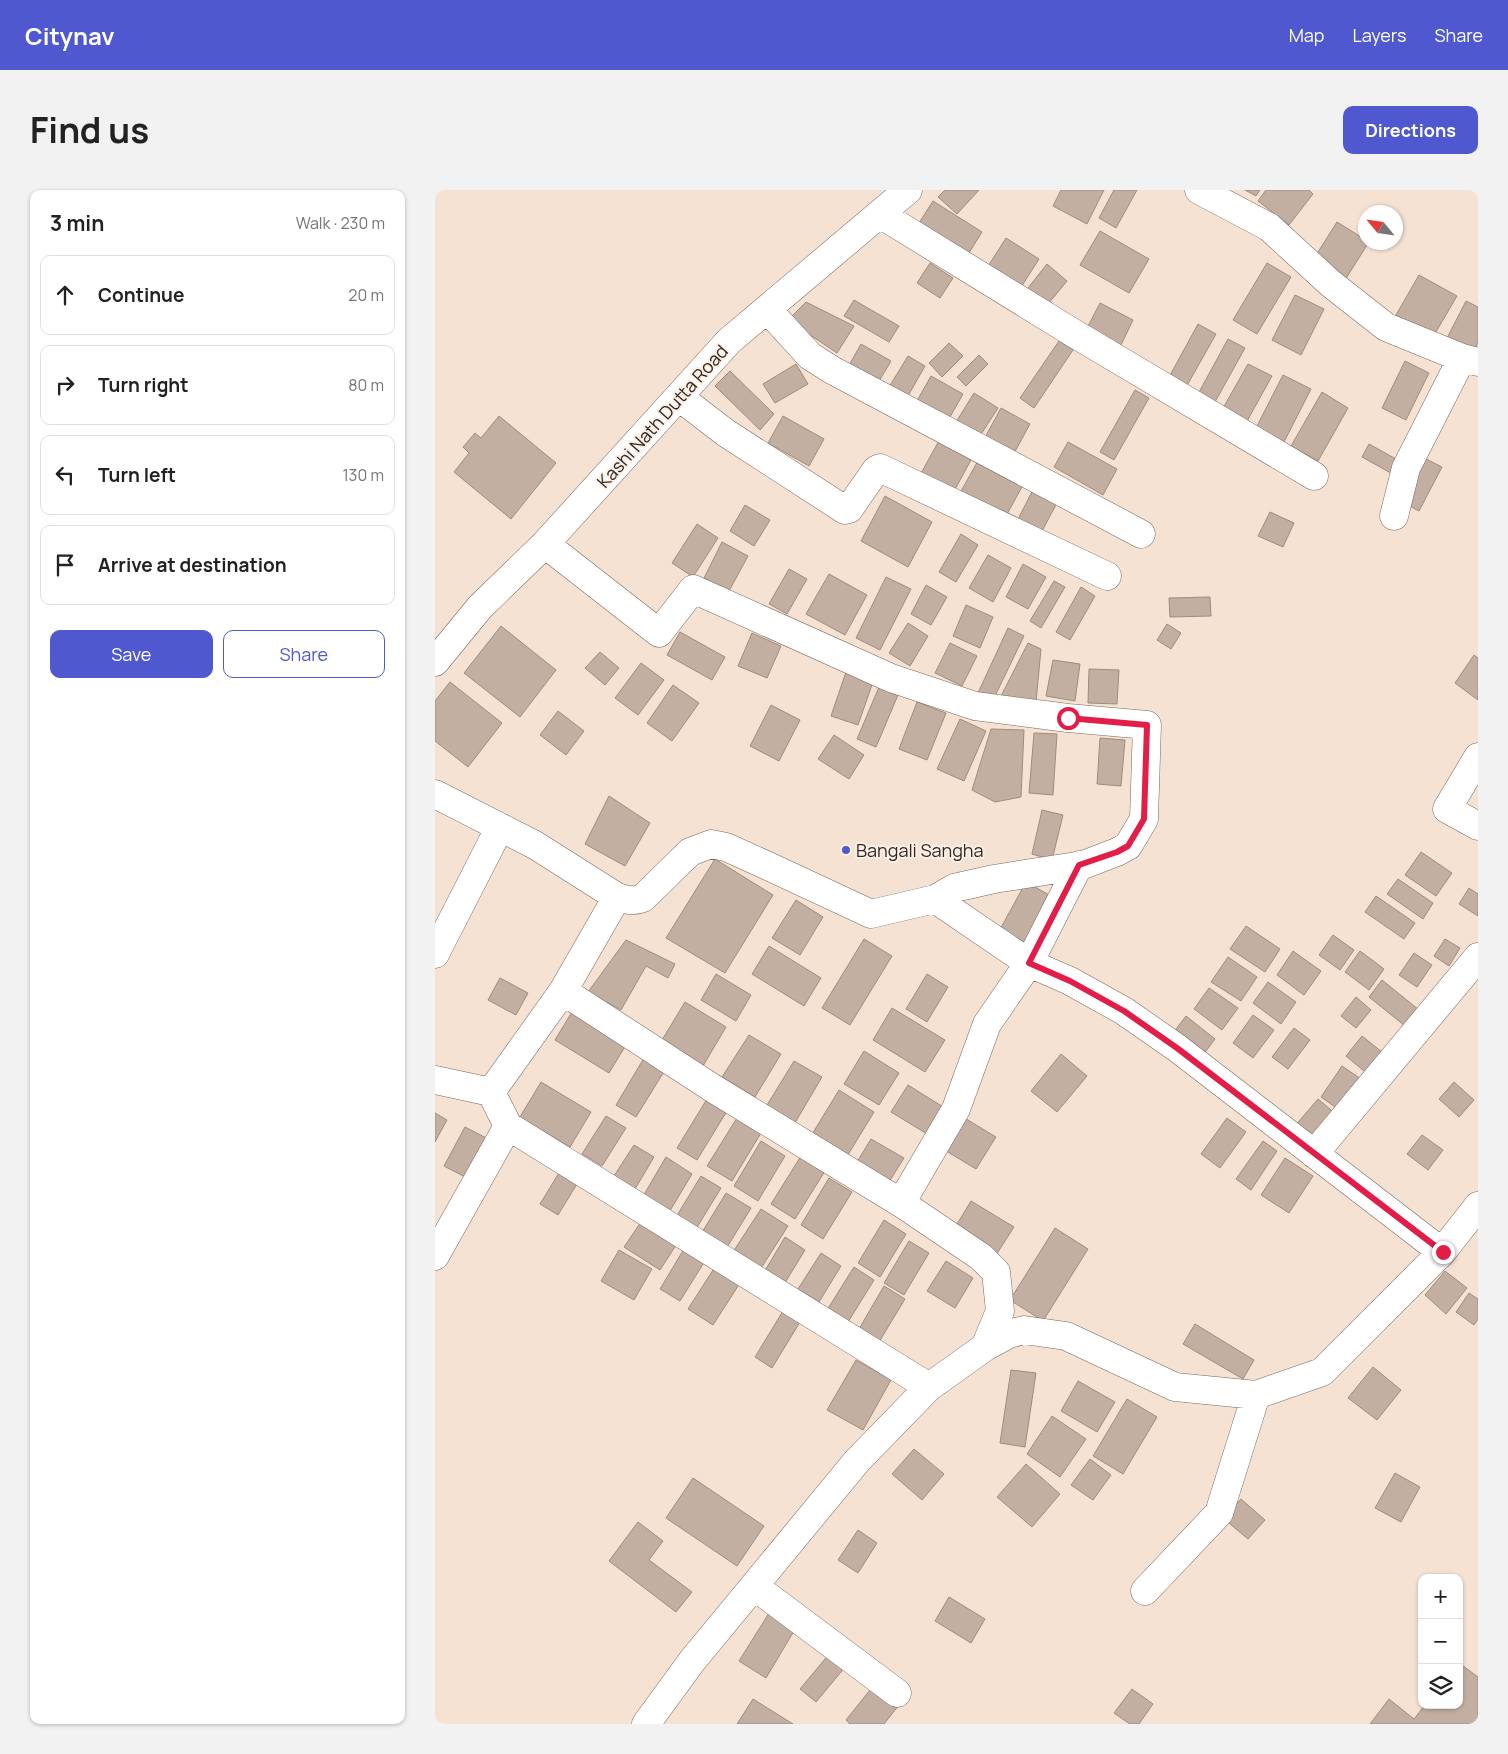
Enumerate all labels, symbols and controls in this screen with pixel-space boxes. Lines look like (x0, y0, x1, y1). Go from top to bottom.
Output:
text: Citynav (25, 19, 115, 52)
text: Map (1289, 23, 1324, 47)
text: Layers (1352, 23, 1406, 47)
text: Share (1434, 23, 1483, 47)
text: Find us (30, 106, 149, 154)
button: Directions (1343, 106, 1478, 154)
north arrow (1358, 205, 1403, 250)
text: 3 min (50, 209, 104, 237)
text: Walk · 230 m (296, 212, 385, 234)
icon: ahead (51, 281, 79, 309)
text: Continue (98, 282, 184, 308)
text: 20 m (348, 284, 384, 306)
street label: Kashi Nath Dutta Road (591, 339, 733, 493)
icon: right (51, 371, 79, 399)
text: Turn right (98, 372, 188, 398)
text: 80 m (348, 374, 384, 396)
icon: left (51, 461, 79, 489)
text: Turn left (98, 462, 176, 488)
text: 130 m (342, 464, 384, 486)
icon: arrive (51, 551, 79, 579)
text: Arrive at destination (98, 552, 287, 578)
button: Save (50, 630, 213, 678)
button: Share (223, 630, 385, 678)
route start (1057, 707, 1080, 730)
place label: Bangali Sangha (856, 838, 984, 862)
marker: Bangali Sangha (840, 844, 852, 856)
route end (1432, 1241, 1455, 1264)
map controls (1418, 1574, 1463, 1709)
button: + (1418, 1574, 1463, 1619)
button: − (1418, 1619, 1463, 1664)
button: layers (1418, 1664, 1463, 1709)

